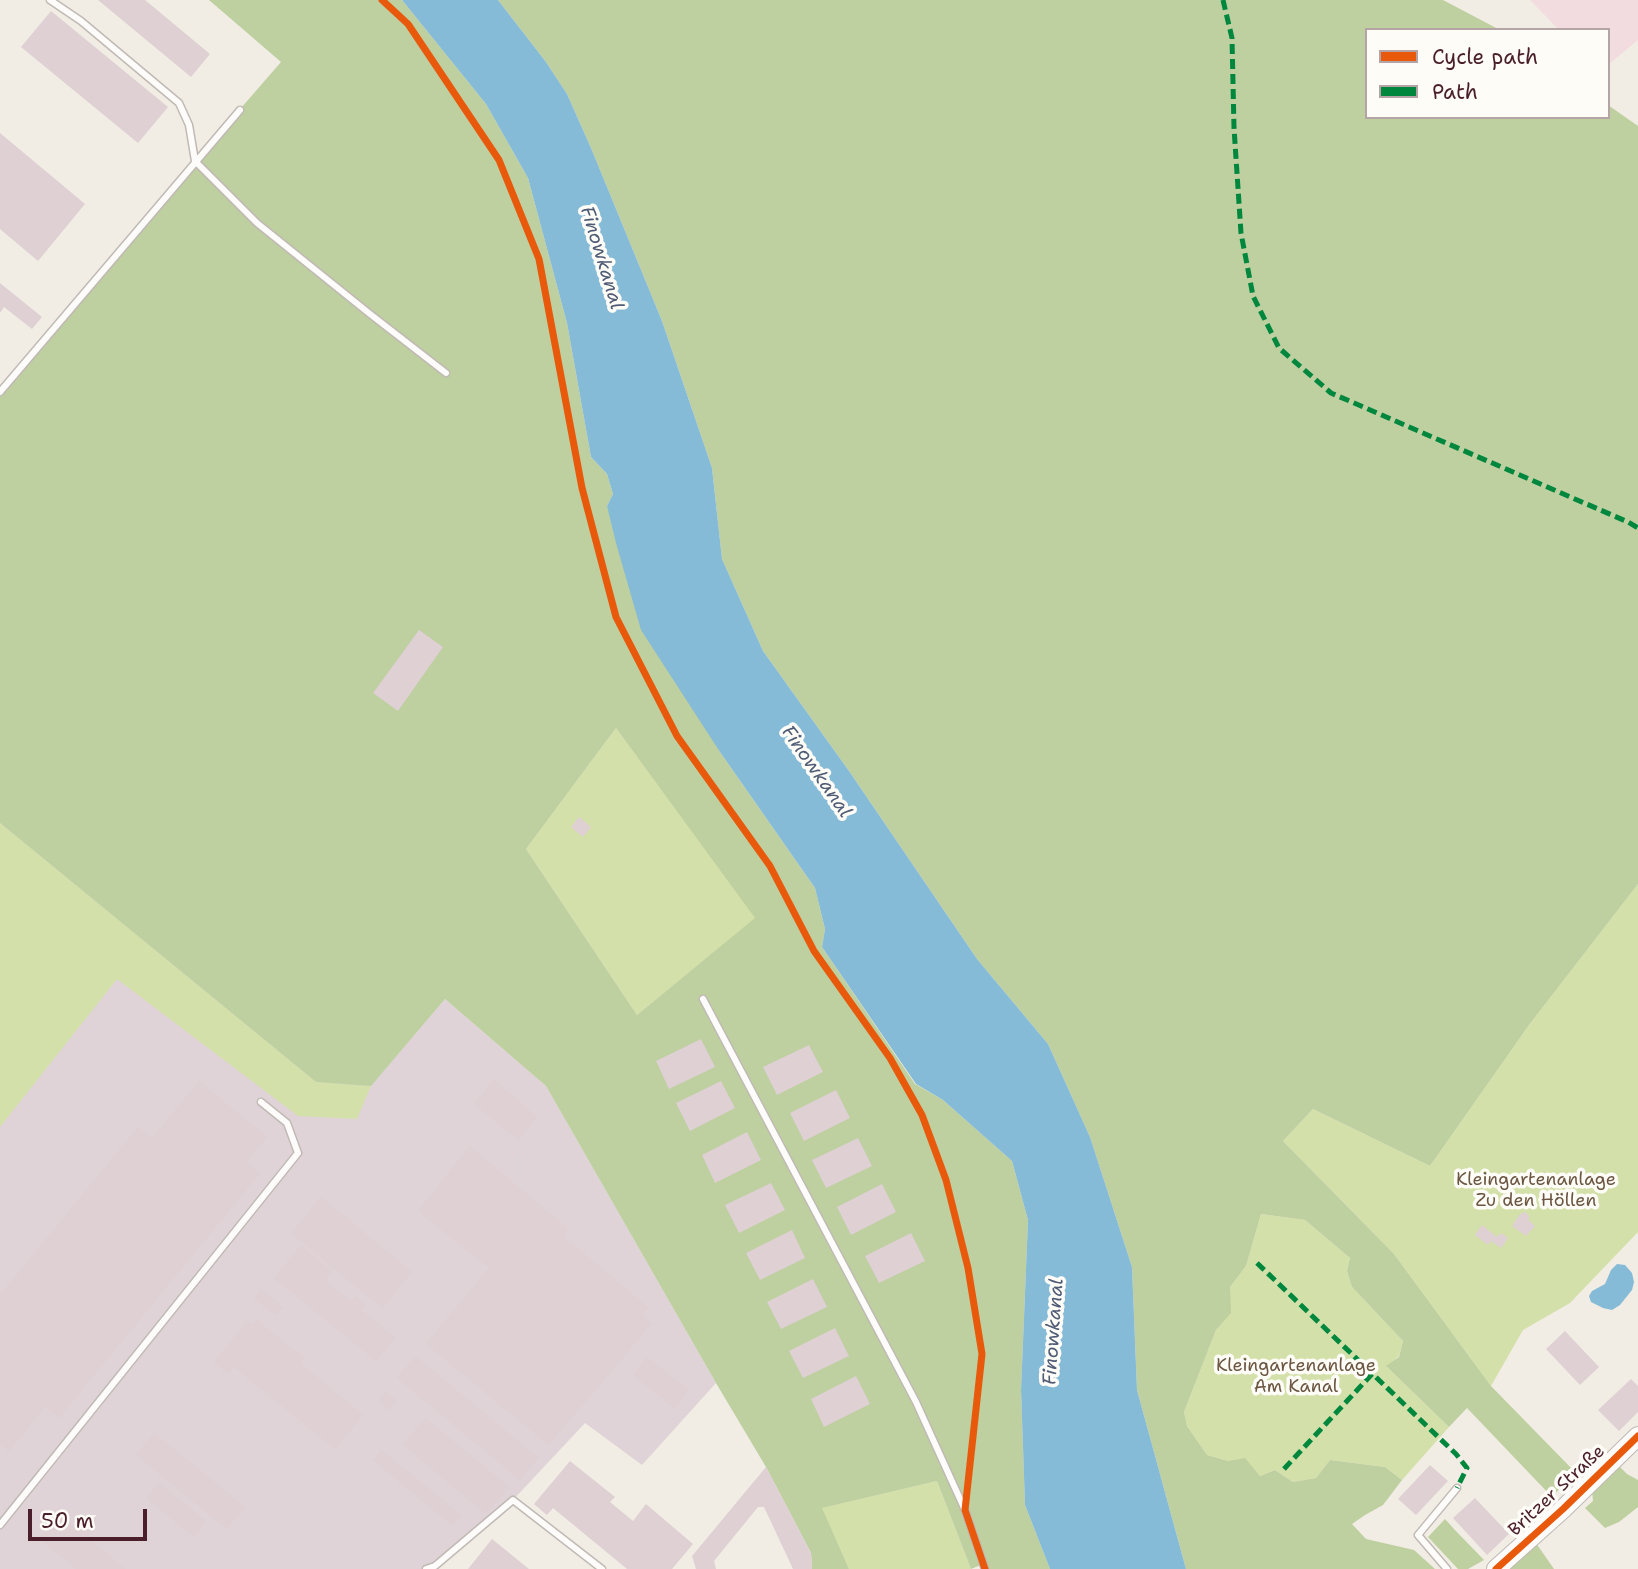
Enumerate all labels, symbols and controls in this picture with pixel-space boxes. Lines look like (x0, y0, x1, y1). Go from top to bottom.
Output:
legend (1365, 28, 1610, 119)
text: Cycle path (1432, 43, 1538, 71)
text: Path (1432, 78, 1478, 106)
water label: Finowkanal (574, 204, 628, 312)
water label: Finowkanal (776, 722, 856, 822)
park label: Kleingartenanlage Zu den Höllen (1456, 1169, 1616, 1212)
water label: Finowkanal (1039, 1278, 1069, 1386)
park label: Kleingartenanlage Am Kanal (1216, 1355, 1376, 1398)
street label: Britzer Straße (1504, 1441, 1610, 1541)
scale bar (32, 1496, 150, 1540)
text: 50 m (41, 1507, 94, 1535)

